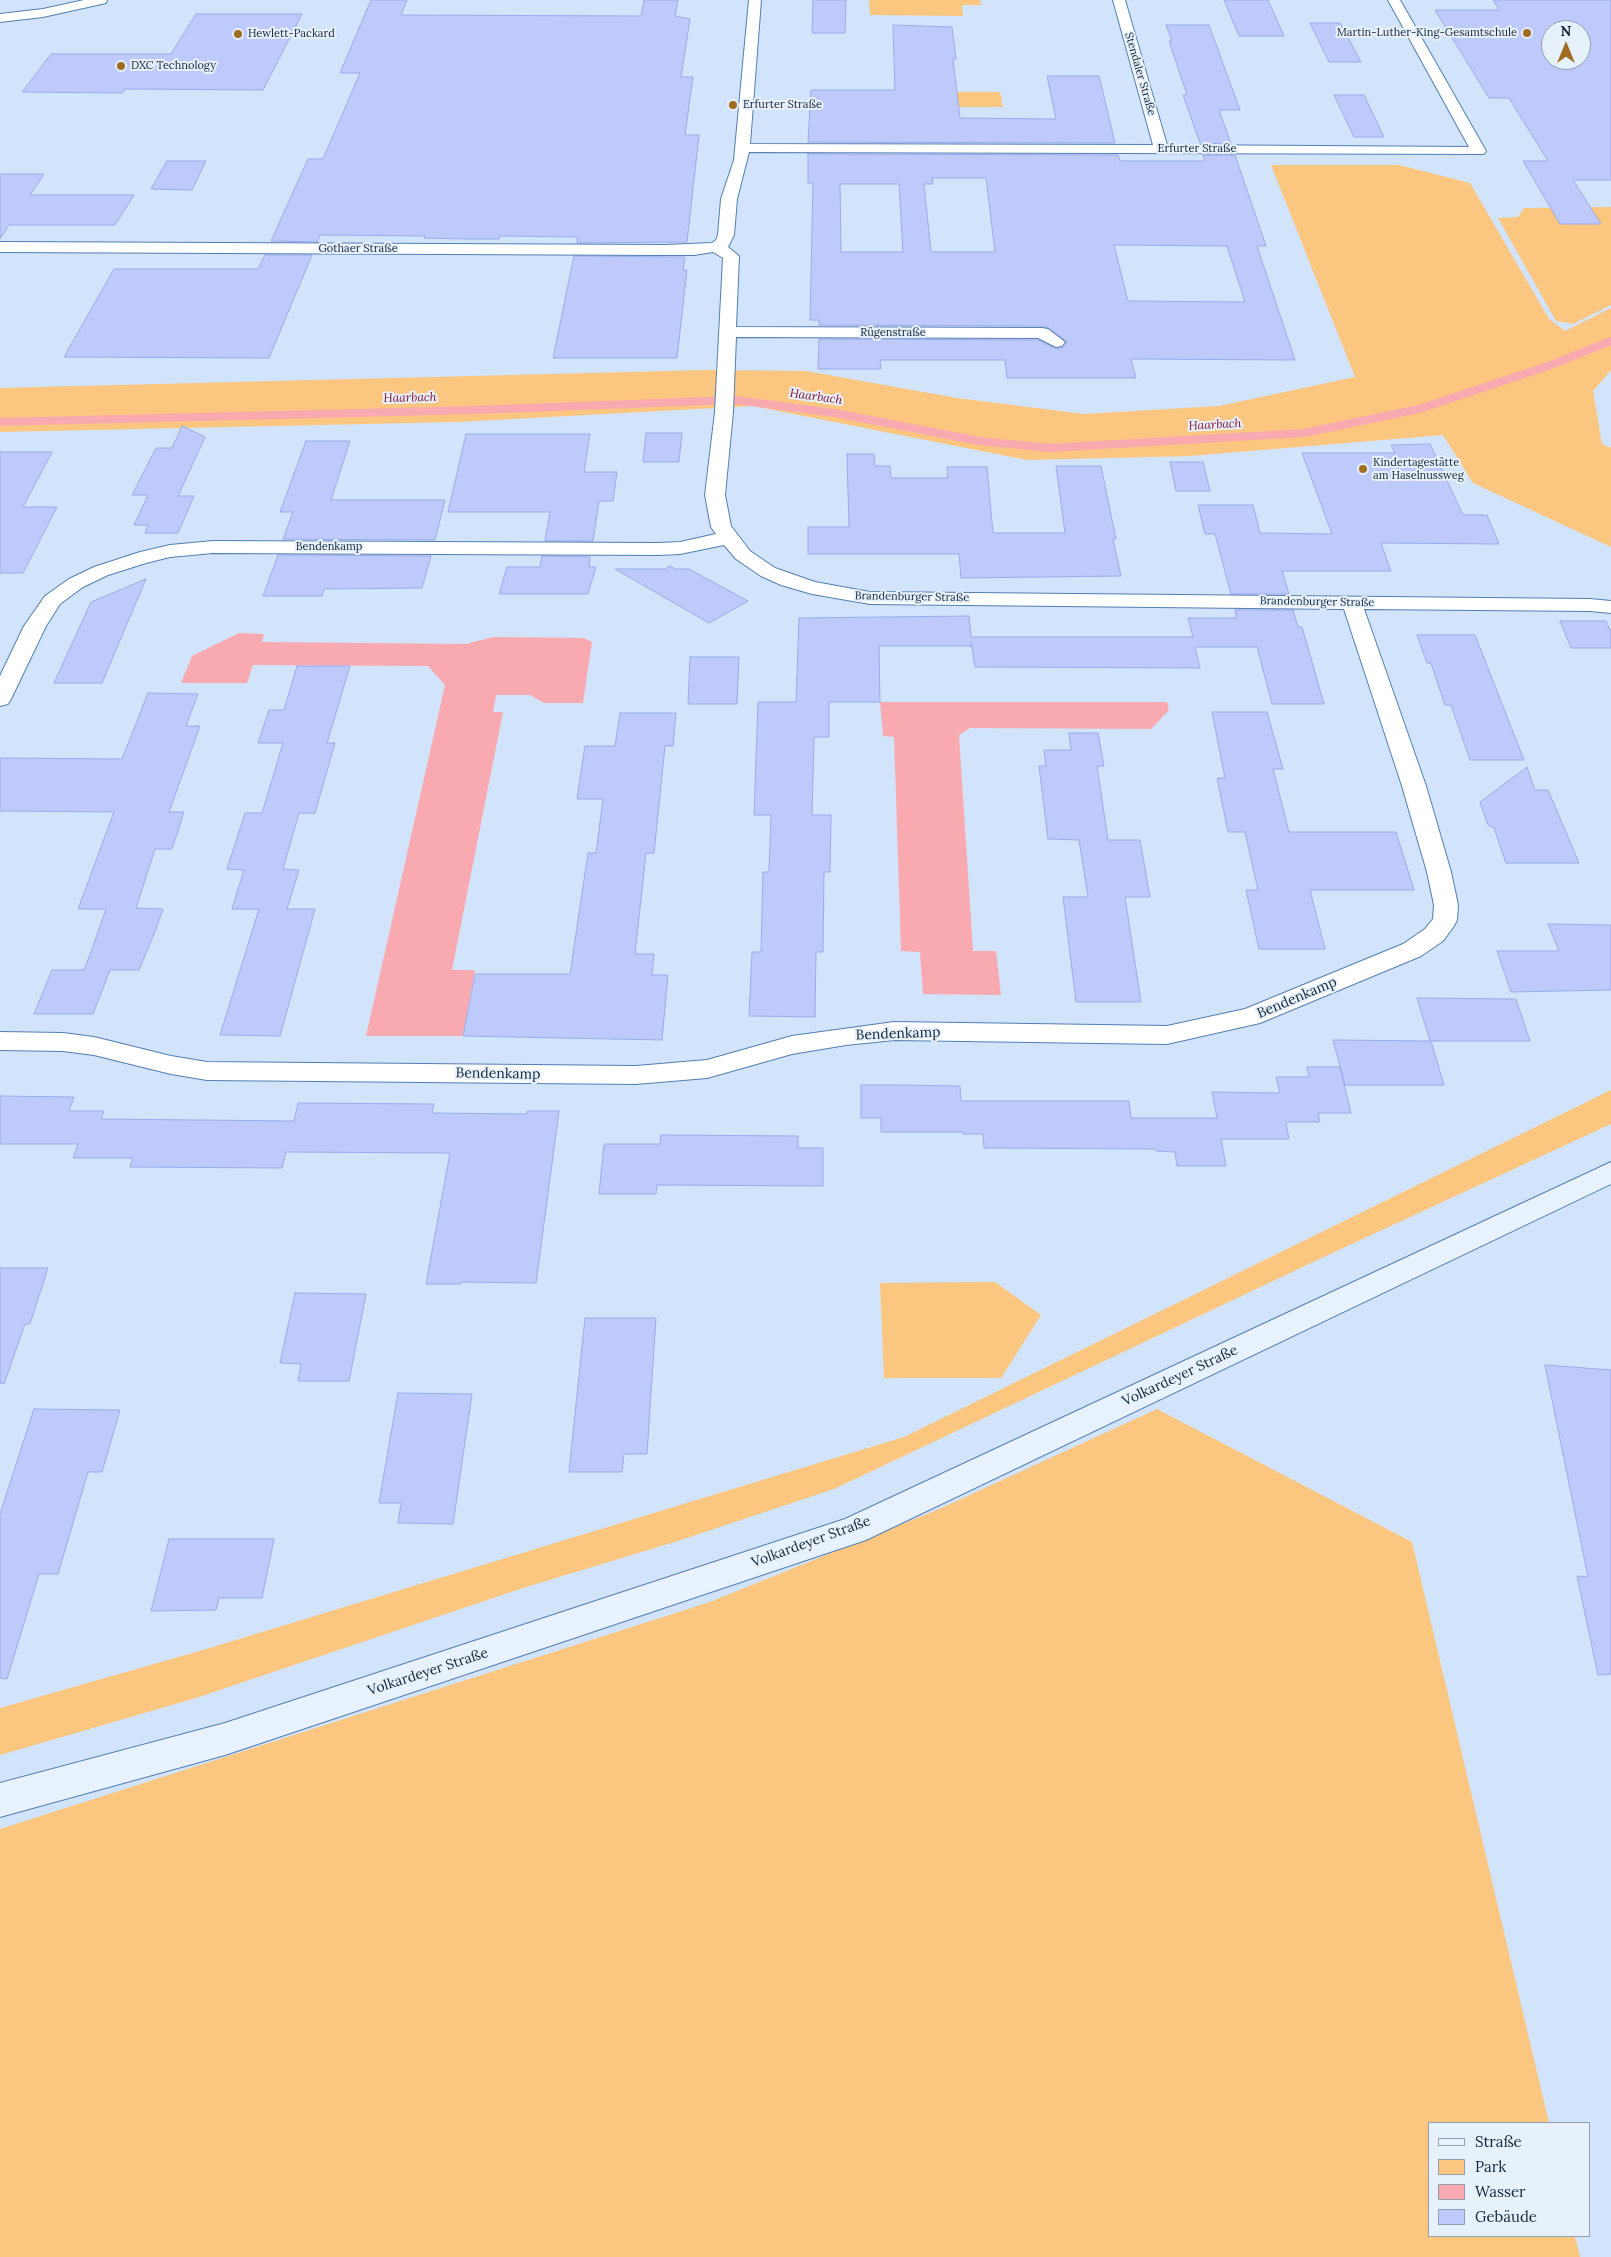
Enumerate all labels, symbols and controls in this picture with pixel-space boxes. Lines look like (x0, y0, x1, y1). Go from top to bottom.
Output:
north arrow (1541, 20, 1591, 70)
text: N (1561, 22, 1571, 40)
place label: Martin-Luther-King-Gesamtschule (1337, 26, 1517, 40)
place label: Hewlett-Packard (248, 27, 335, 41)
marker: Martin-Luther-King-Gesamtschule (1521, 27, 1533, 39)
marker: Hewlett-Packard (232, 28, 244, 40)
street label: Stendaler Straße (1122, 31, 1158, 117)
place label: DXC Technology (131, 59, 216, 73)
marker: DXC Technology (115, 60, 127, 72)
place label: Erfurter Straße (743, 98, 822, 112)
marker: Erfurter Straße (727, 99, 739, 111)
street label: Erfurter Straße (1158, 142, 1236, 156)
street label: Gothaer Straße (318, 242, 398, 256)
street label: Rügenstraße (860, 326, 926, 340)
water label: Haarbach (789, 386, 843, 408)
water label: Haarbach (383, 390, 437, 406)
water label: Haarbach (1188, 416, 1242, 434)
place label: Kindertagestätte am Haselnussweg (1373, 456, 1464, 482)
marker: Kindertagestätte am Haselnussweg (1357, 463, 1369, 475)
street label: Bendenkamp (296, 540, 362, 554)
street label: Brandenburger Straße (855, 589, 969, 605)
street label: Brandenburger Straße (1260, 594, 1374, 610)
street label: Bendenkamp (1255, 974, 1339, 1022)
street label: Bendenkamp (855, 1024, 941, 1044)
street label: Bendenkamp (455, 1065, 541, 1083)
street label: Volkardeyer Straße (1120, 1342, 1240, 1410)
street label: Volkardeyer Straße (749, 1513, 873, 1571)
street label: Volkardeyer Straße (366, 1645, 490, 1699)
legend (1428, 2122, 1591, 2237)
text: Straße (1475, 2132, 1522, 2151)
text: Park (1475, 2157, 1506, 2176)
text: Wasser (1475, 2182, 1526, 2201)
text: Gebäude (1475, 2207, 1537, 2226)

